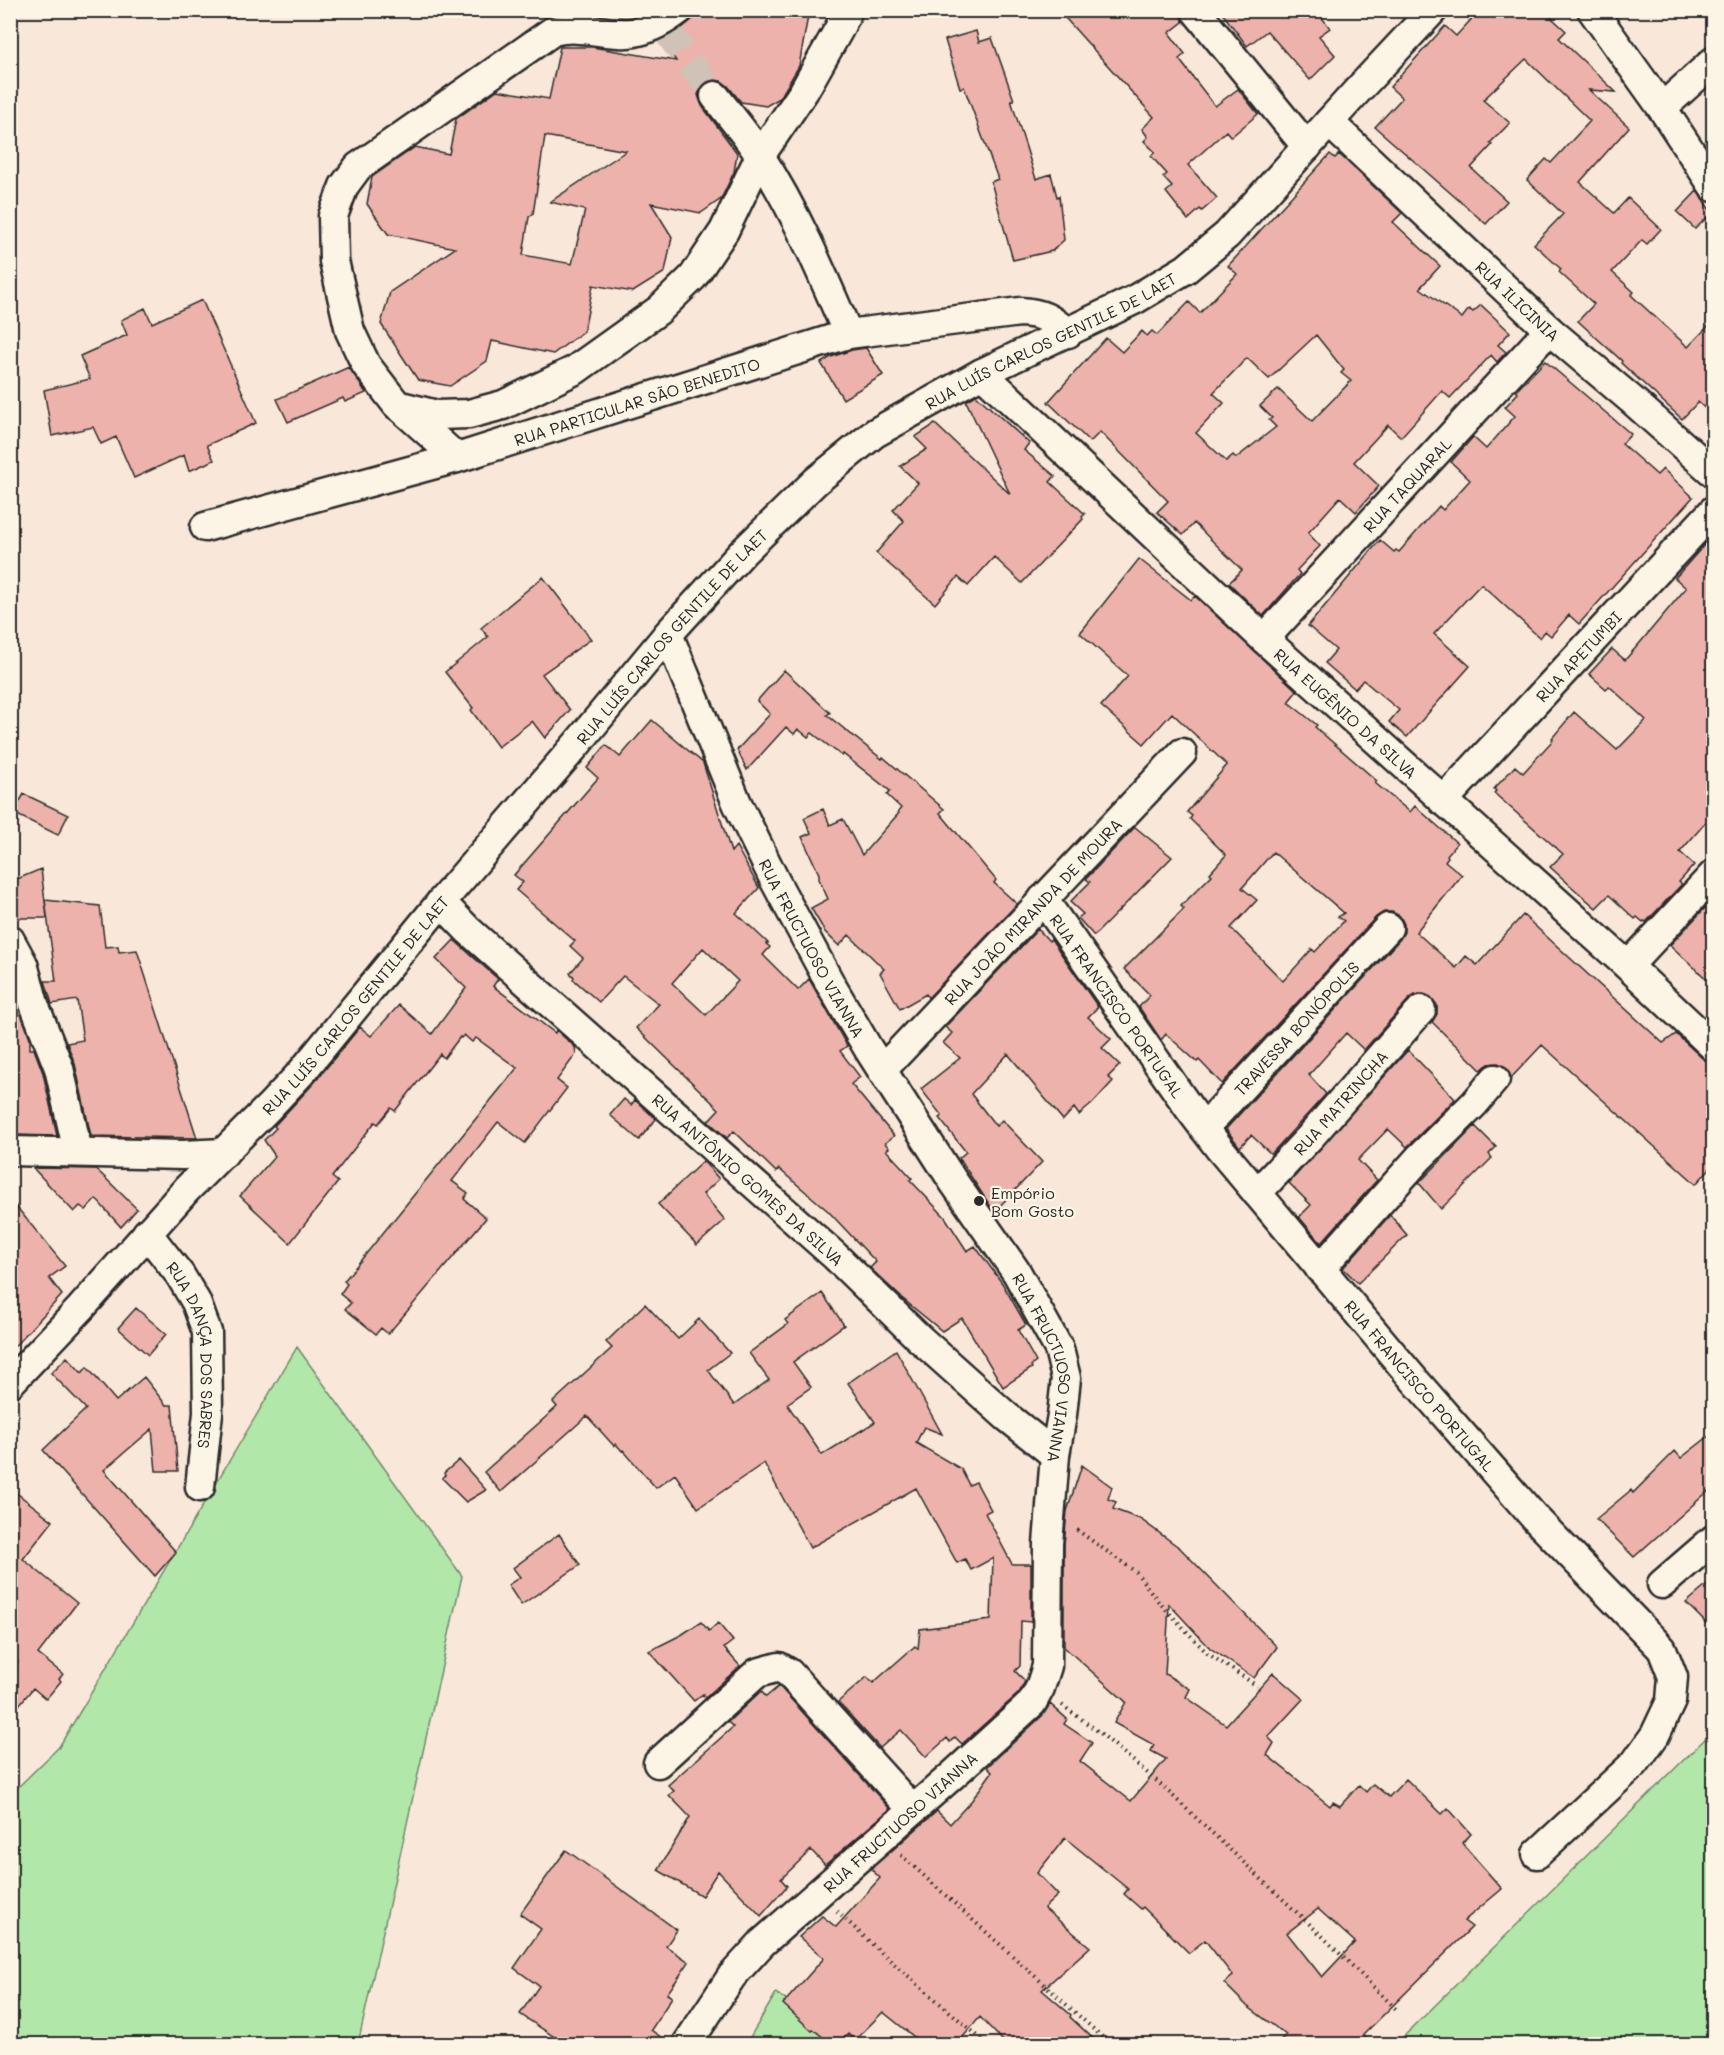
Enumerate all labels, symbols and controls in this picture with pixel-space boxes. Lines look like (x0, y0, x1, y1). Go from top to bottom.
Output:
street label: RUA ILICINIA (1471, 256, 1564, 345)
street label: RUA LUÍS CARLOS GENTILE DE LAET (921, 267, 1180, 414)
street label: RUA PARTICULAR SÃO BENEDITO (511, 352, 762, 450)
street label: RUA TAQUARAL (1358, 433, 1456, 536)
street label: RUA LUÍS CARLOS GENTILE DE LAET (571, 524, 771, 748)
street label: RUA APETUMBI (1531, 606, 1625, 706)
street label: RUA EUGÊNIO DA SILVA (1270, 643, 1422, 782)
street label: RUA JOÃO MIRANDA DE MOURA (939, 813, 1126, 1009)
street label: RUA FRUCTUOSO VIANNA (755, 855, 870, 1041)
street label: RUA LUÍS CARLOS GENTILE DE LAET (257, 891, 453, 1119)
street label: RUA FRANCISCO PORTUGAL (1046, 910, 1189, 1102)
street label: TRAVESSA BONÓPOLIS (1229, 956, 1363, 1100)
street label: RUA MATRINCHA (1288, 1045, 1392, 1159)
street label: RUA ANTÔNIO GOMES DA SILVA (648, 1088, 849, 1270)
place label: Empório Bom Gosto (991, 1182, 1074, 1221)
marker: Empório Bom Gosto (972, 1194, 986, 1208)
street label: RUA DANÇA DOS SABRES (163, 1257, 219, 1450)
street label: RUA FRUCTUOSO VIANNA (1008, 1269, 1077, 1463)
street label: RUA FRANCISCO PORTUGAL (1341, 1295, 1500, 1476)
street label: RUA FRUCTUOSO VIANNA (818, 1747, 982, 1897)

